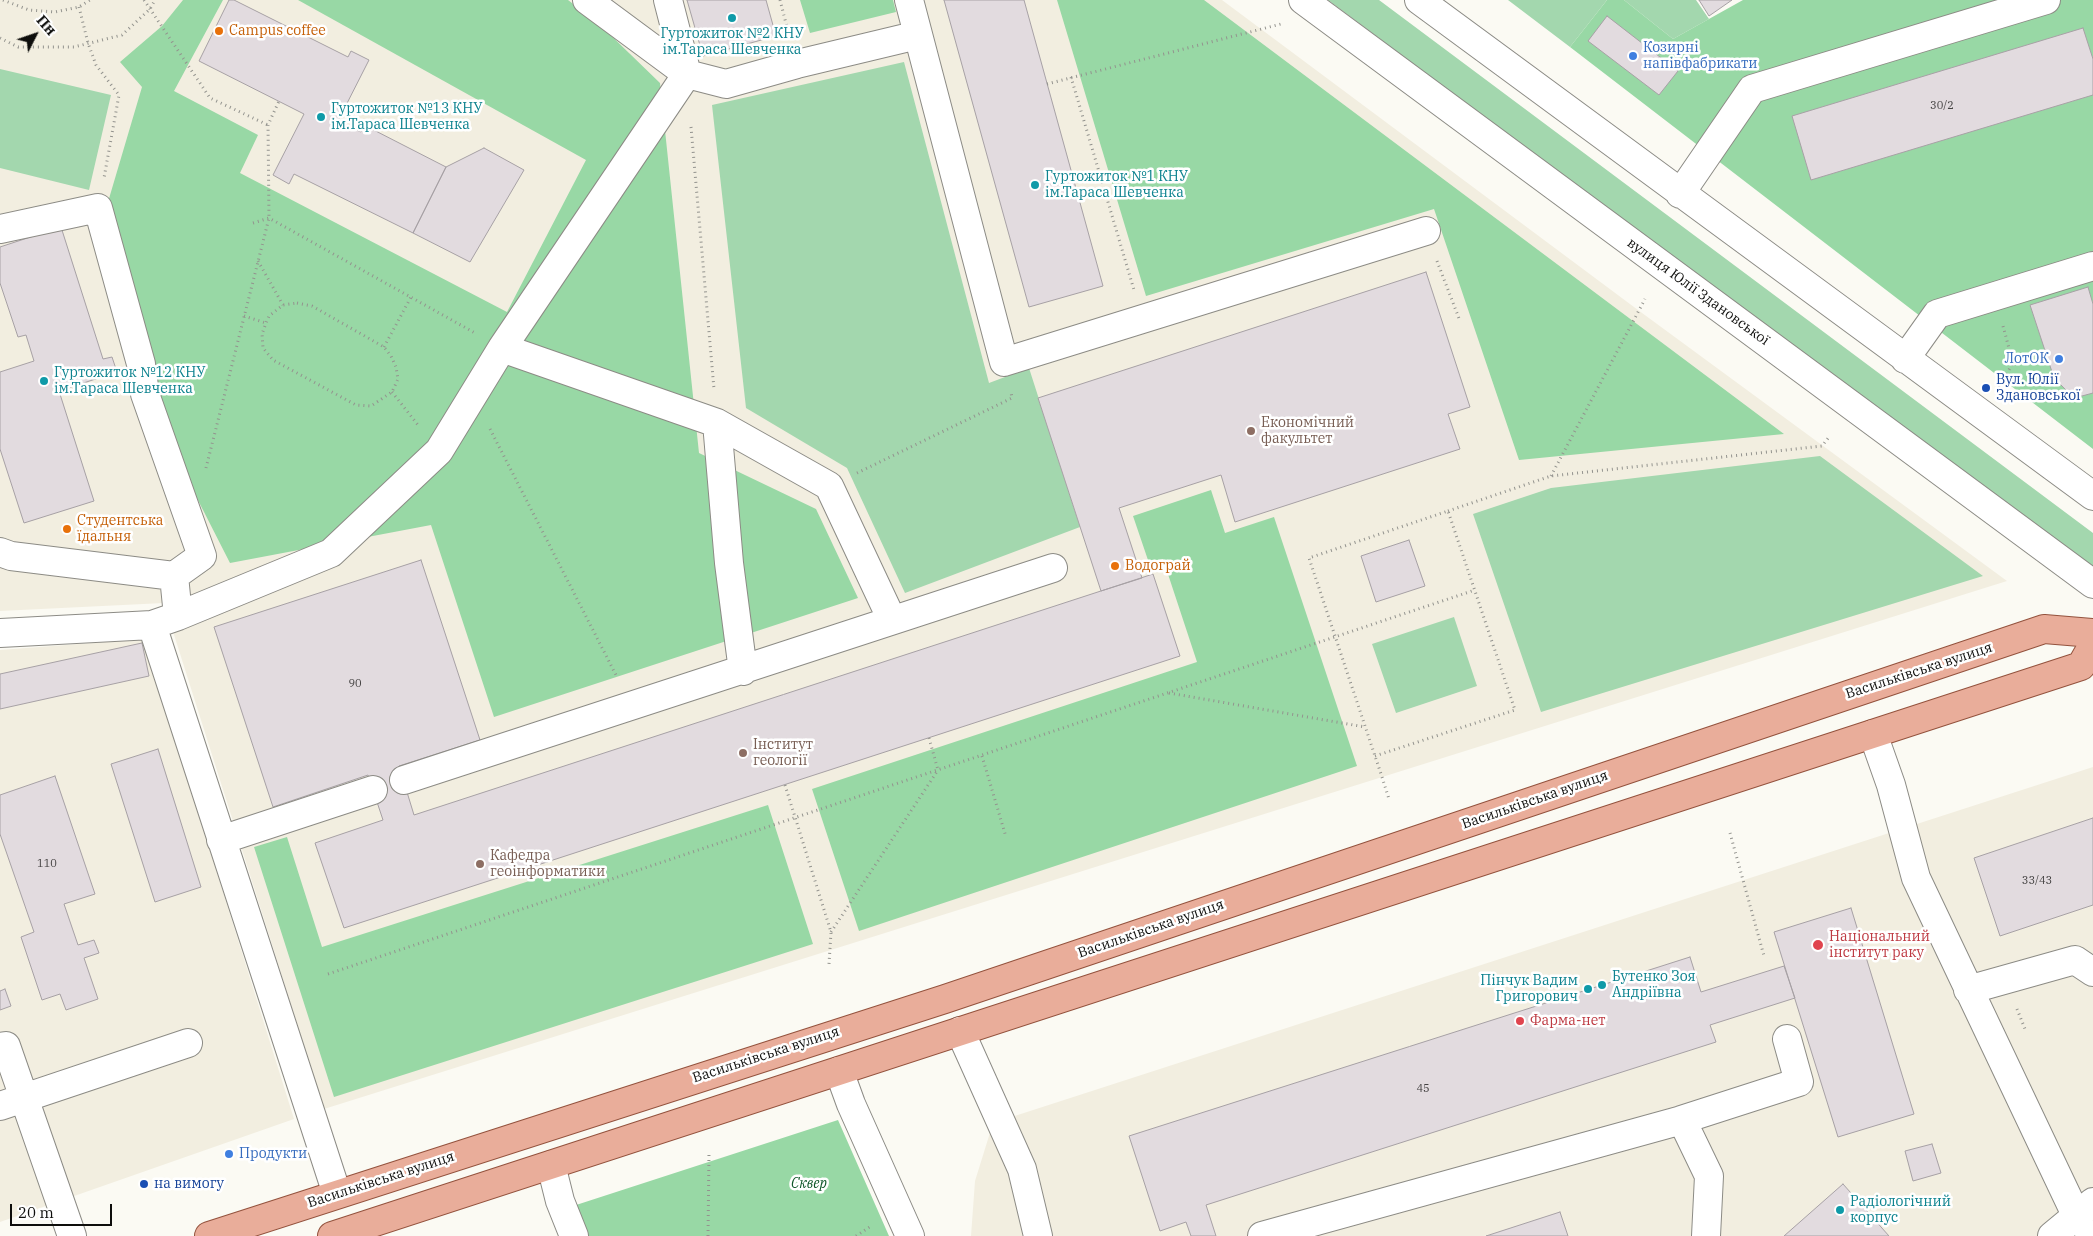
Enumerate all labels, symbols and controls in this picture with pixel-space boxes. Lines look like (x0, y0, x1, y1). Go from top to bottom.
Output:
north arrow (10, 10, 60, 60)
text: Пн (33, 11, 60, 39)
marker: Гуртожиток №2 КНУ ім.Тараса Шевченка (726, 12, 738, 24)
place label: Campus coffee (229, 23, 326, 39)
marker: Campus coffee (213, 25, 225, 37)
place label: Гуртожиток №2 КНУ ім.Тараса Шевченка (661, 26, 803, 58)
place label: Козирні напівфабрикати (1643, 40, 1758, 72)
marker: Козирні напівфабрикати (1627, 50, 1639, 62)
house number: 30/2 (1930, 99, 1954, 113)
place label: Гуртожиток №13 КНУ ім.Тараса Шевченка (331, 101, 482, 134)
marker: Гуртожиток №13 КНУ ім.Тараса Шевченка (315, 111, 327, 123)
place label: Гуртожиток №1 КНУ ім.Тараса Шевченка (1045, 169, 1188, 202)
marker: Гуртожиток №1 КНУ ім.Тараса Шевченка (1029, 179, 1041, 191)
street label: вулиця Юлії Здановської (1624, 235, 1772, 349)
place label: ЛотОК (2005, 351, 2049, 367)
marker: ЛотОК (2053, 353, 2065, 365)
place label: Гуртожиток №12 КНУ ім.Тараса Шевченка (54, 365, 205, 398)
place label: Вул. Юлії Здановської (1996, 372, 2080, 404)
marker: Гуртожиток №12 КНУ ім.Тараса Шевченка (38, 375, 50, 387)
marker: Вул. Юлії Здановської (1980, 382, 1992, 394)
place label: Економічний факультет (1261, 415, 1354, 448)
marker: Економічний факультет (1245, 425, 1257, 437)
place label: Студентська їдальня (77, 513, 163, 546)
marker: Студентська їдальня (61, 523, 73, 535)
place label: Водограй (1125, 558, 1191, 574)
marker: Водограй (1109, 560, 1121, 572)
street label: Васильківська вулиця (1843, 639, 1995, 703)
house number: 90 (348, 677, 362, 691)
place label: Інститут геології (753, 737, 813, 770)
marker: Інститут геології (737, 747, 749, 759)
street label: Васильківська вулиця (1460, 767, 1610, 833)
place label: Кафедра геоінформатики (490, 848, 605, 880)
house number: 110 (37, 857, 57, 871)
marker: Кафедра геоінформатики (474, 858, 486, 870)
house number: 33/43 (2022, 874, 2052, 888)
street label: Васильківська вулиця (1076, 896, 1226, 962)
place label: Національний інститут раку (1829, 929, 1930, 962)
marker: Національний інститут раку (1811, 938, 1825, 952)
place label: Бутенко Зоя Андріївна (1612, 969, 1696, 1002)
place label: Пінчук Вадим Григорович (1480, 973, 1578, 1006)
marker: Бутенко Зоя Андріївна (1596, 979, 1608, 991)
marker: Пінчук Вадим Григорович (1582, 983, 1594, 995)
place label: Фарма-нет (1530, 1013, 1606, 1029)
marker: Фарма-нет (1514, 1015, 1526, 1027)
street label: Васильківська вулиця (690, 1023, 842, 1087)
house number: 45 (1416, 1082, 1430, 1096)
place label: Продукти (239, 1146, 307, 1162)
marker: Продукти (223, 1148, 235, 1160)
street label: Васильківська вулиця (305, 1148, 457, 1212)
place label: на вимогу (154, 1176, 224, 1192)
park label: Сквер (791, 1176, 827, 1192)
marker: на вимогу (138, 1178, 150, 1190)
scale bar (12, 1194, 115, 1226)
place label: Радіологічний корпус (1850, 1194, 1951, 1226)
text: 20 m (18, 1203, 54, 1222)
marker: Радіологічний корпус (1834, 1204, 1846, 1216)

